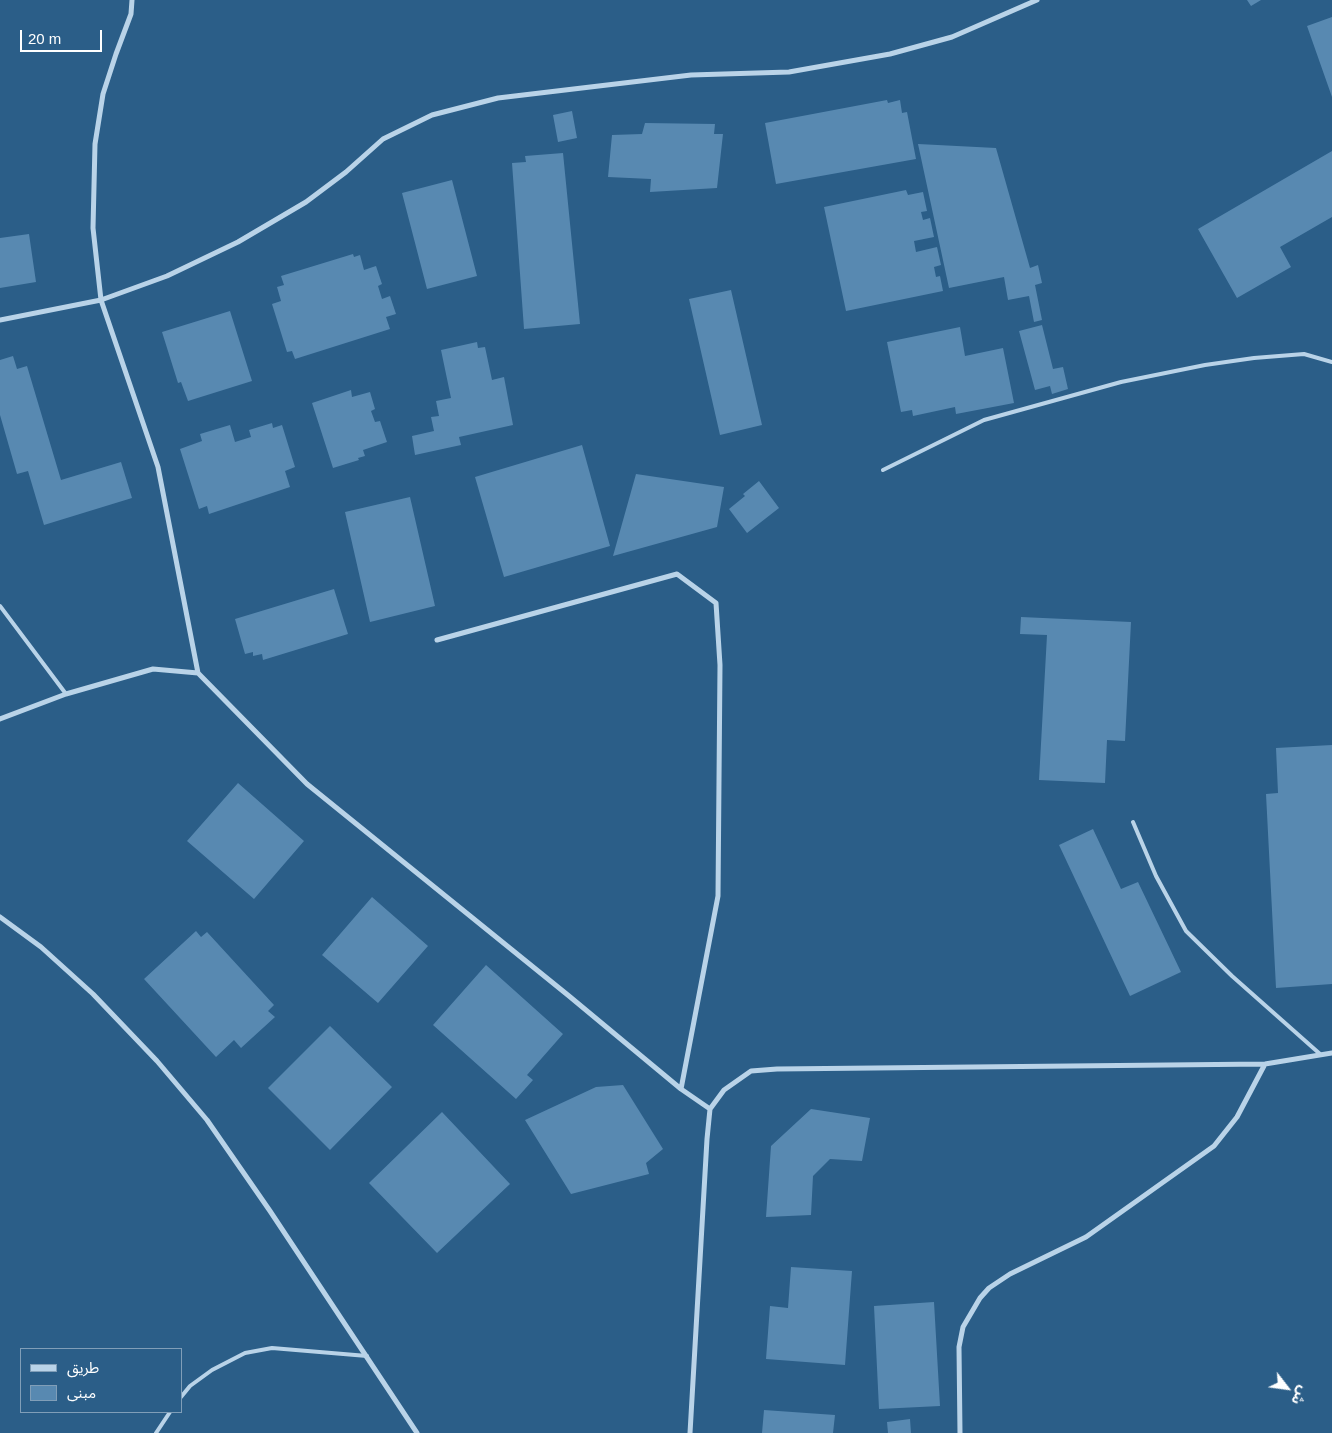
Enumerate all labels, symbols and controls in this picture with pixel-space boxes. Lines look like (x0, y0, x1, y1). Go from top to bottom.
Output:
scale bar (22, 20, 105, 52)
text: 20 m (28, 30, 61, 47)
legend (20, 1348, 182, 1413)
text: طريق (67, 1359, 99, 1376)
north arrow (1262, 1363, 1312, 1413)
text: ش (1288, 1383, 1312, 1408)
text: مبنى (67, 1384, 96, 1401)

